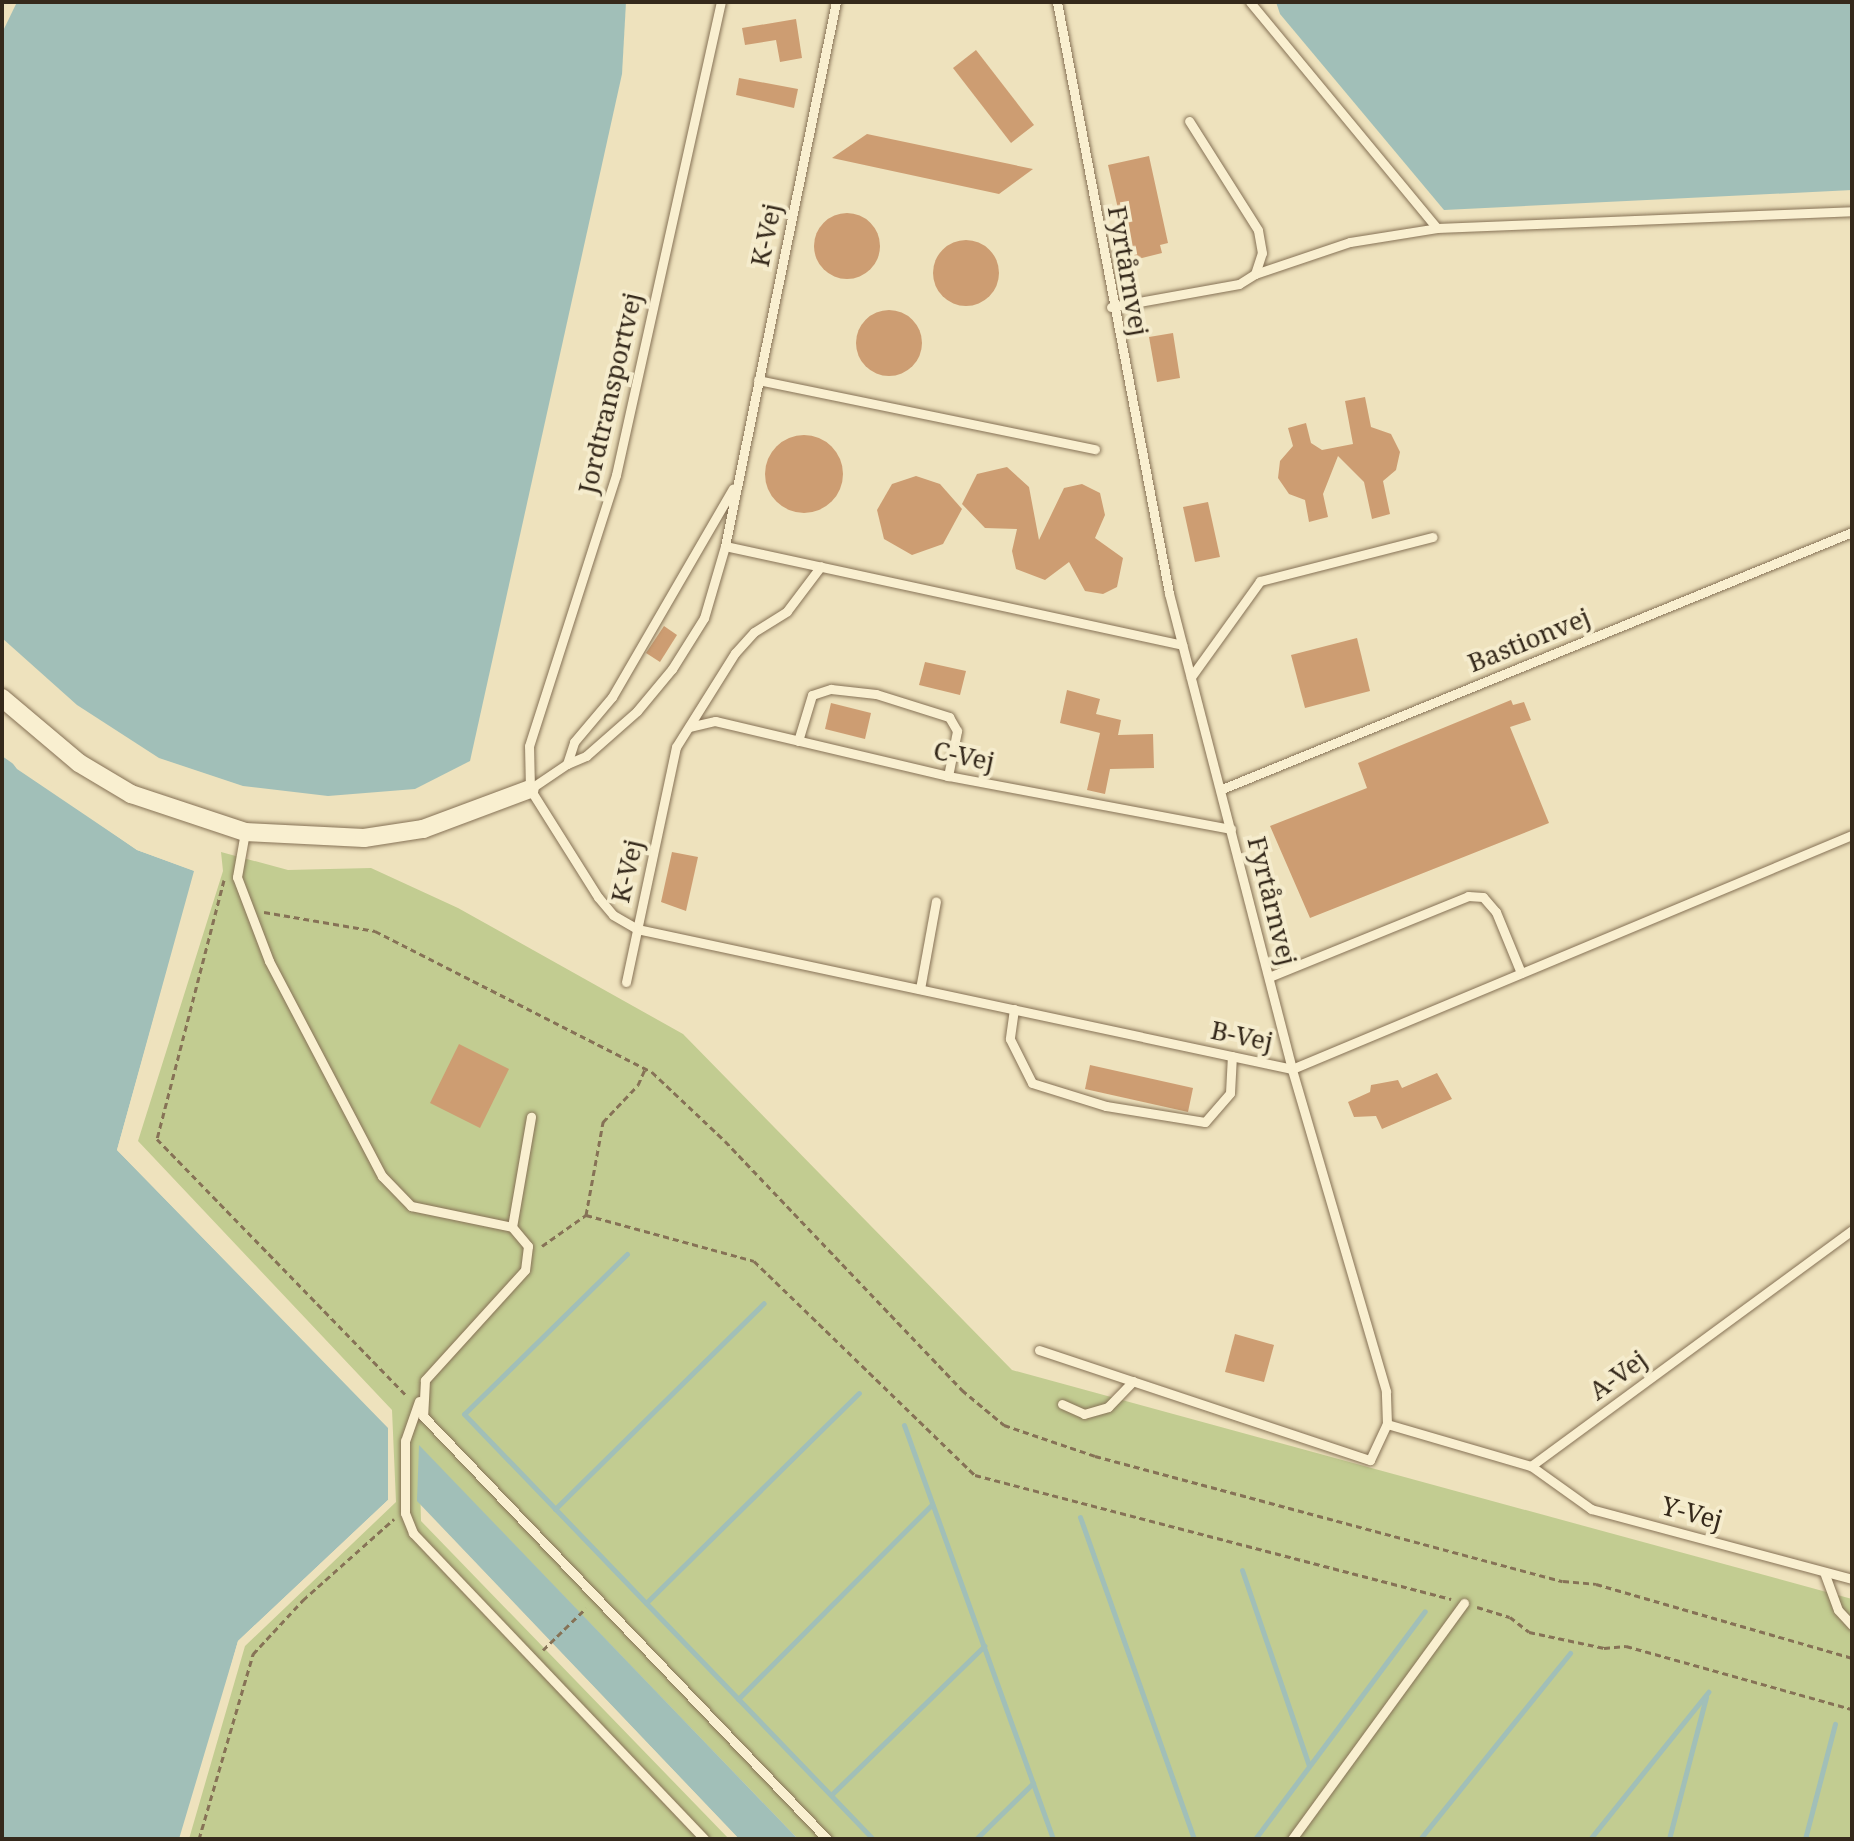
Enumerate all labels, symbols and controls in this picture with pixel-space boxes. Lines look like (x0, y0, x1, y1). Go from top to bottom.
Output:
street label: K-Vej (744, 200, 788, 270)
street label: Fyrtårnvej (1101, 203, 1155, 339)
street label: Jordtransportvej (572, 289, 648, 497)
street label: Bastionvej (1463, 601, 1595, 679)
street label: C-Vej (931, 734, 997, 778)
street label: Fyrtårnvej (1241, 833, 1303, 969)
street label: K-Vej (605, 836, 649, 906)
street label: B-Vej (1208, 1014, 1276, 1058)
street label: A-Vej (1583, 1344, 1653, 1406)
street label: Y-Vej (1658, 1490, 1726, 1536)

